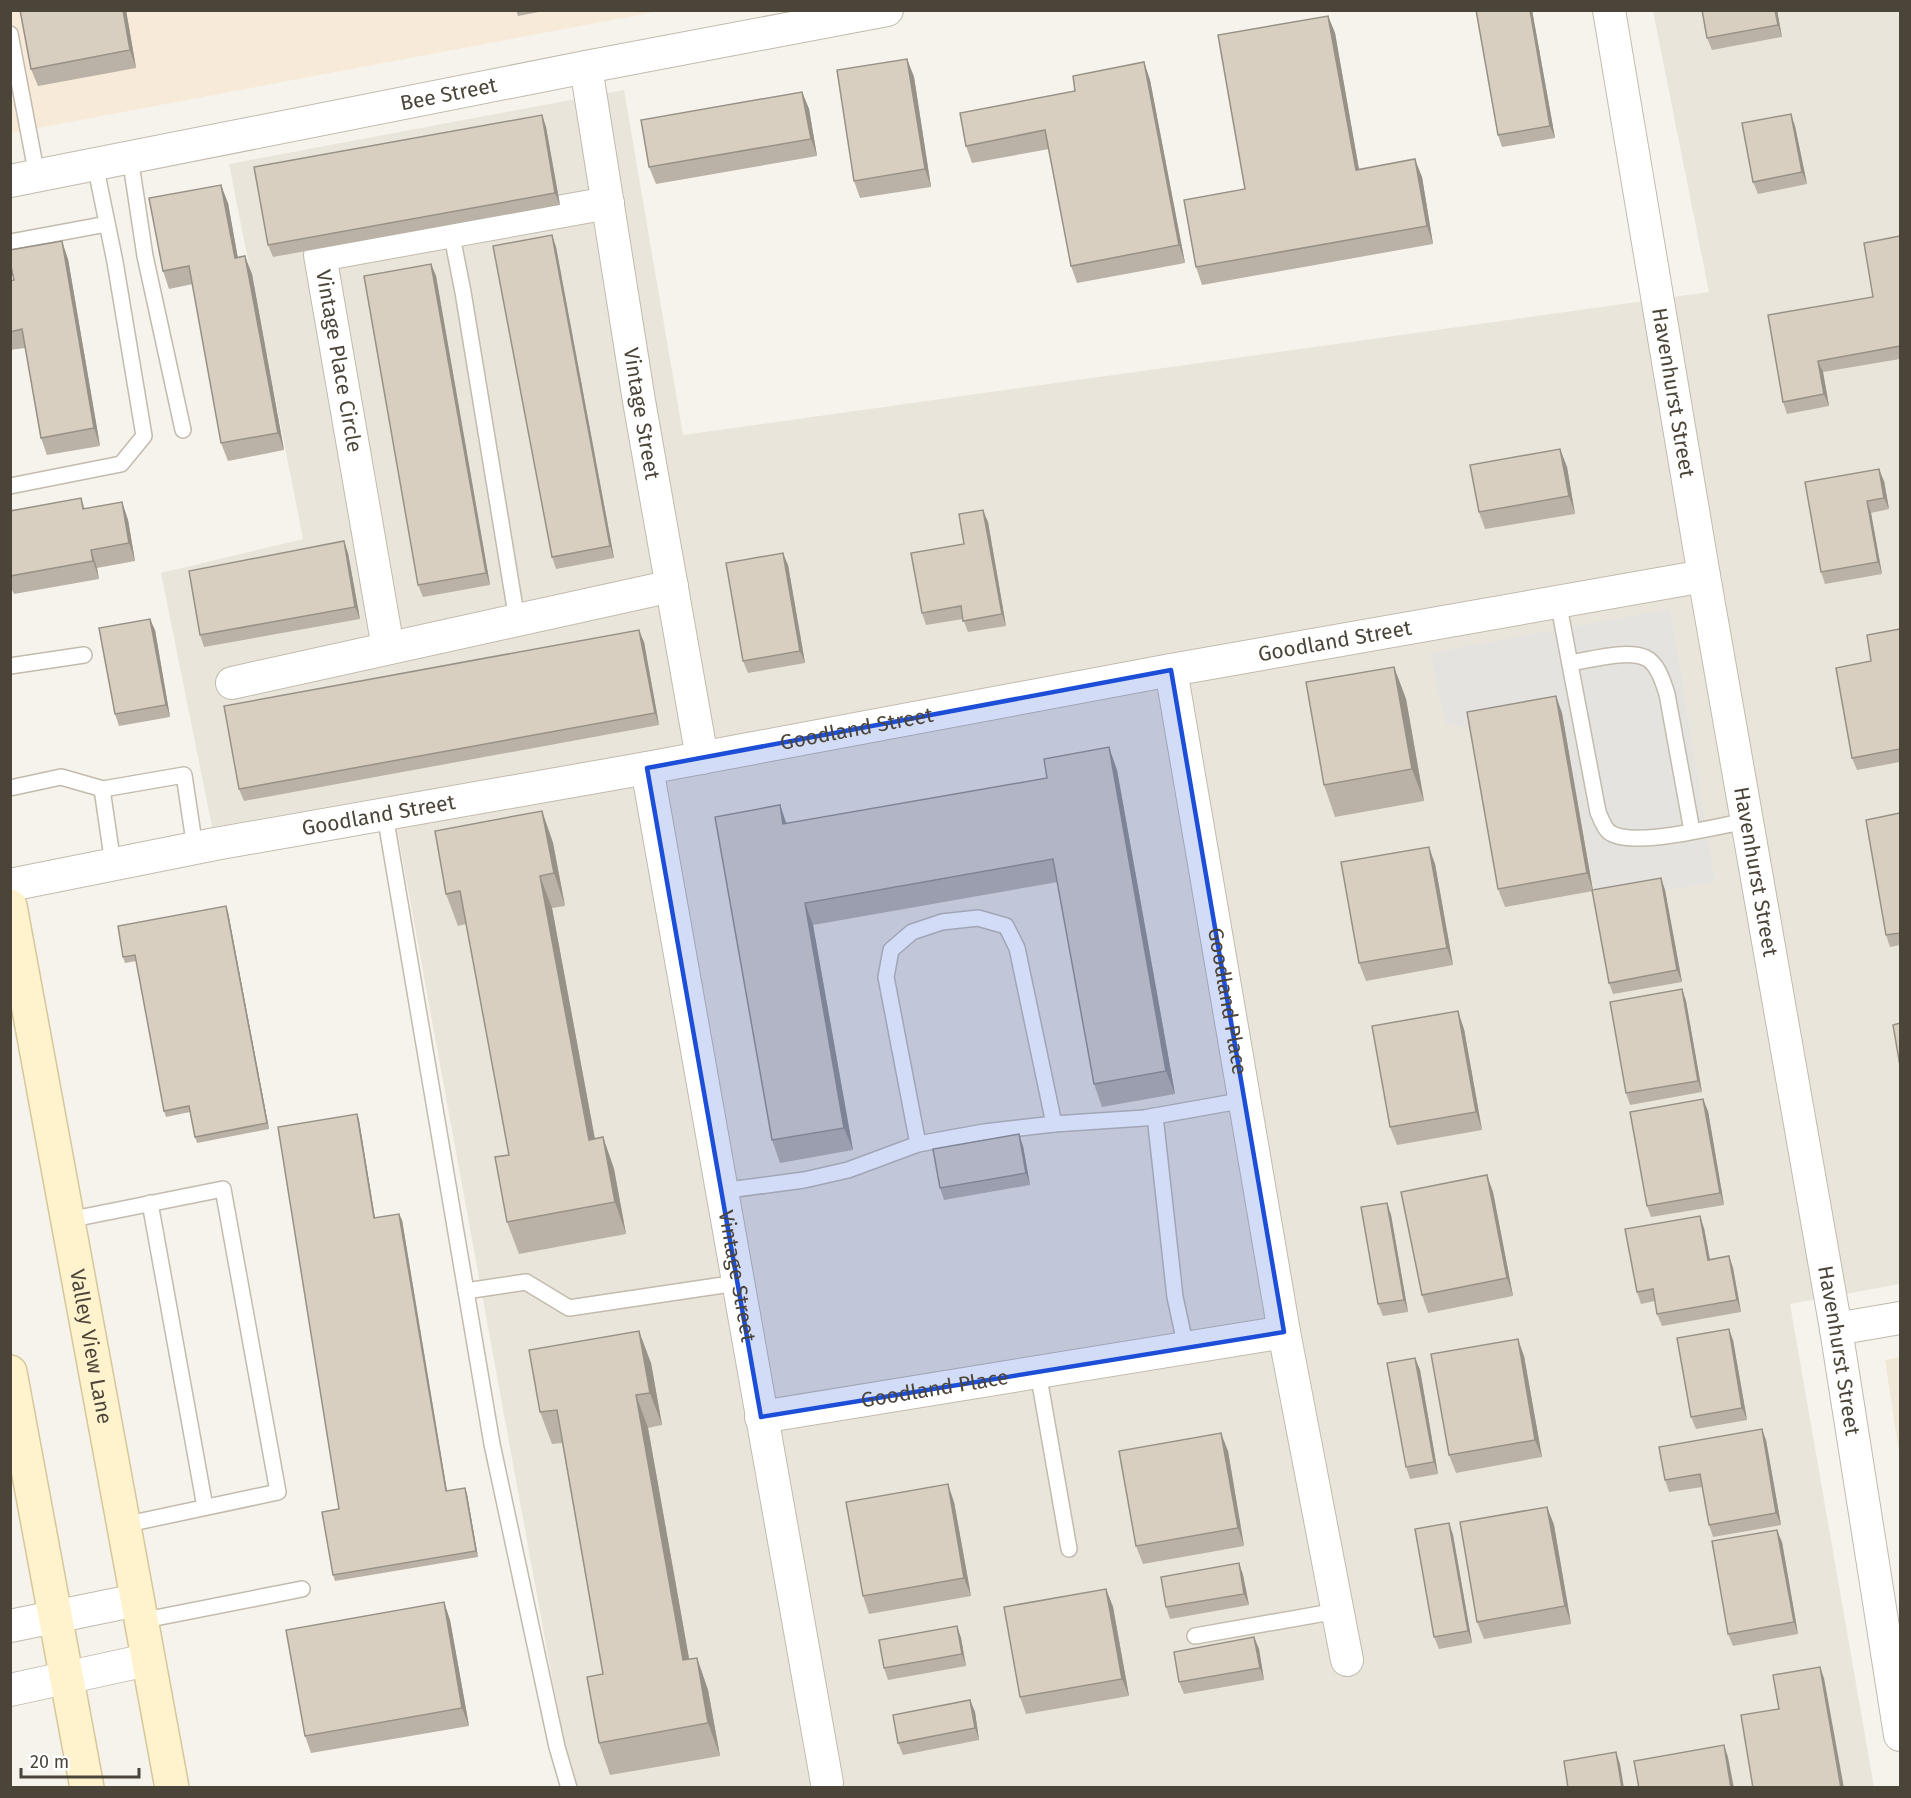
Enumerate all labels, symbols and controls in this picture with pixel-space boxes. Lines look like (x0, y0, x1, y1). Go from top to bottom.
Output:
street label: Bee Street (398, 72, 500, 117)
street label: Vintage Place Circle (310, 268, 368, 454)
street label: Havenhurst Street (1646, 306, 1700, 480)
street label: Vintage Street (618, 346, 666, 482)
street label: Goodland Street (1256, 615, 1414, 667)
street label: Goodland Street (778, 702, 936, 756)
street label: Havenhurst Street (1728, 785, 1784, 959)
street label: Goodland Street (300, 789, 458, 842)
street label: Goodland Place (1202, 926, 1253, 1077)
street label: Vintage Street (713, 1208, 762, 1344)
street label: Havenhurst Street (1812, 1263, 1866, 1438)
street label: Valley View Lane (64, 1267, 118, 1426)
street label: Goodland Place (859, 1364, 1010, 1414)
scale bar (21, 1741, 140, 1779)
text: 20 m (30, 1751, 69, 1773)

